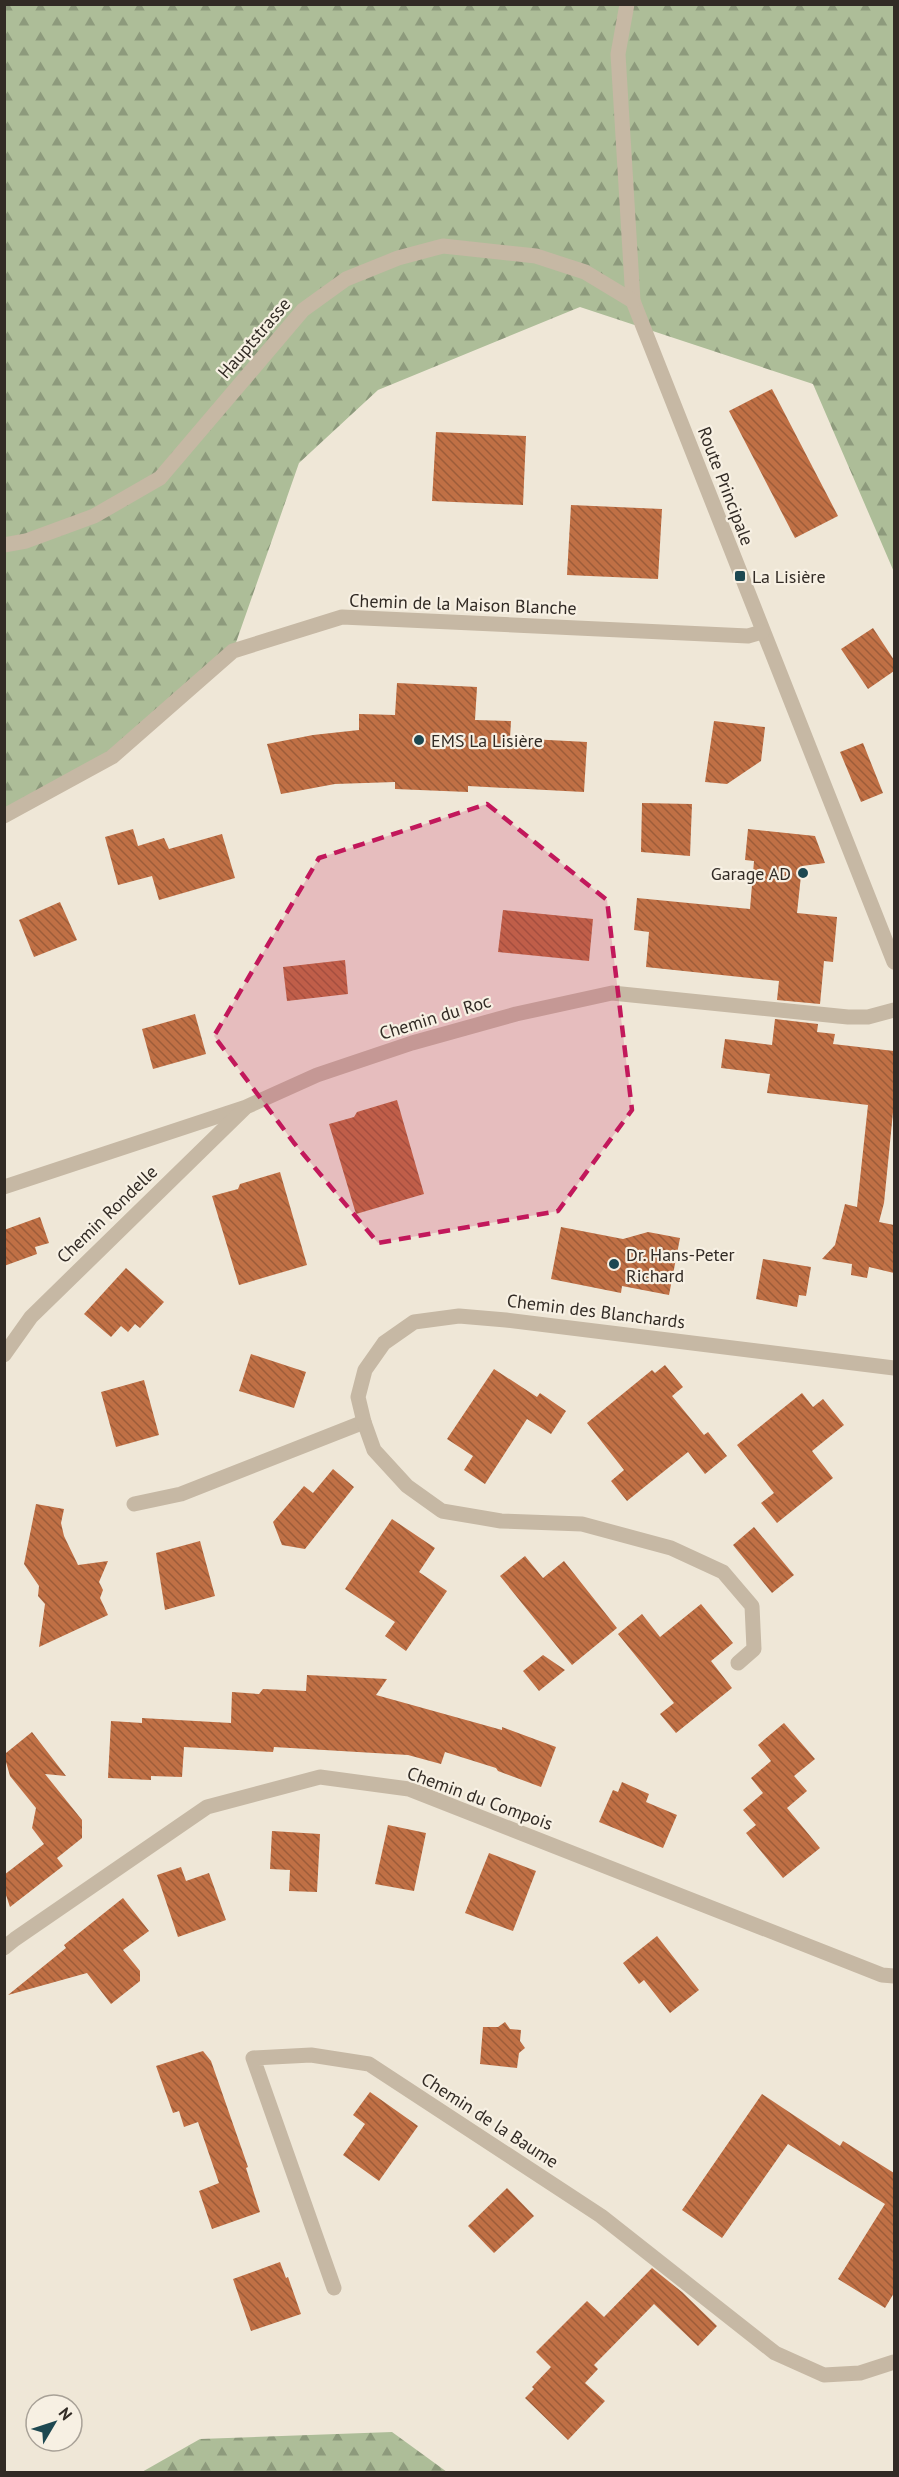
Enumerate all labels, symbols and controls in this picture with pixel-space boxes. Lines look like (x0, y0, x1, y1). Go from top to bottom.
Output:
street label: Hauptstrasse (213, 293, 295, 383)
street label: Route Principale (693, 423, 759, 549)
place label: La Lisière (752, 565, 826, 588)
marker: La Lisière (733, 569, 747, 583)
street label: Chemin de la Maison Blanche (349, 589, 577, 619)
place label: EMS La Lisière (431, 729, 543, 752)
marker: EMS La Lisière (412, 733, 426, 747)
place label: Garage AD (711, 862, 791, 885)
marker: Garage AD (796, 866, 810, 880)
street label: Chemin du Roc (377, 989, 493, 1045)
street label: Chemin Rondelle (52, 1160, 162, 1268)
place label: Dr. Hans-Peter Richard (626, 1243, 735, 1287)
marker: Dr. Hans-Peter Richard (607, 1257, 621, 1271)
street label: Chemin des Blanchards (506, 1289, 686, 1333)
street label: Chemin du Compois (404, 1761, 556, 1835)
street label: Chemin de la Baume (417, 2067, 563, 2173)
north arrow (24, 2393, 84, 2453)
text: N (55, 2403, 77, 2424)

